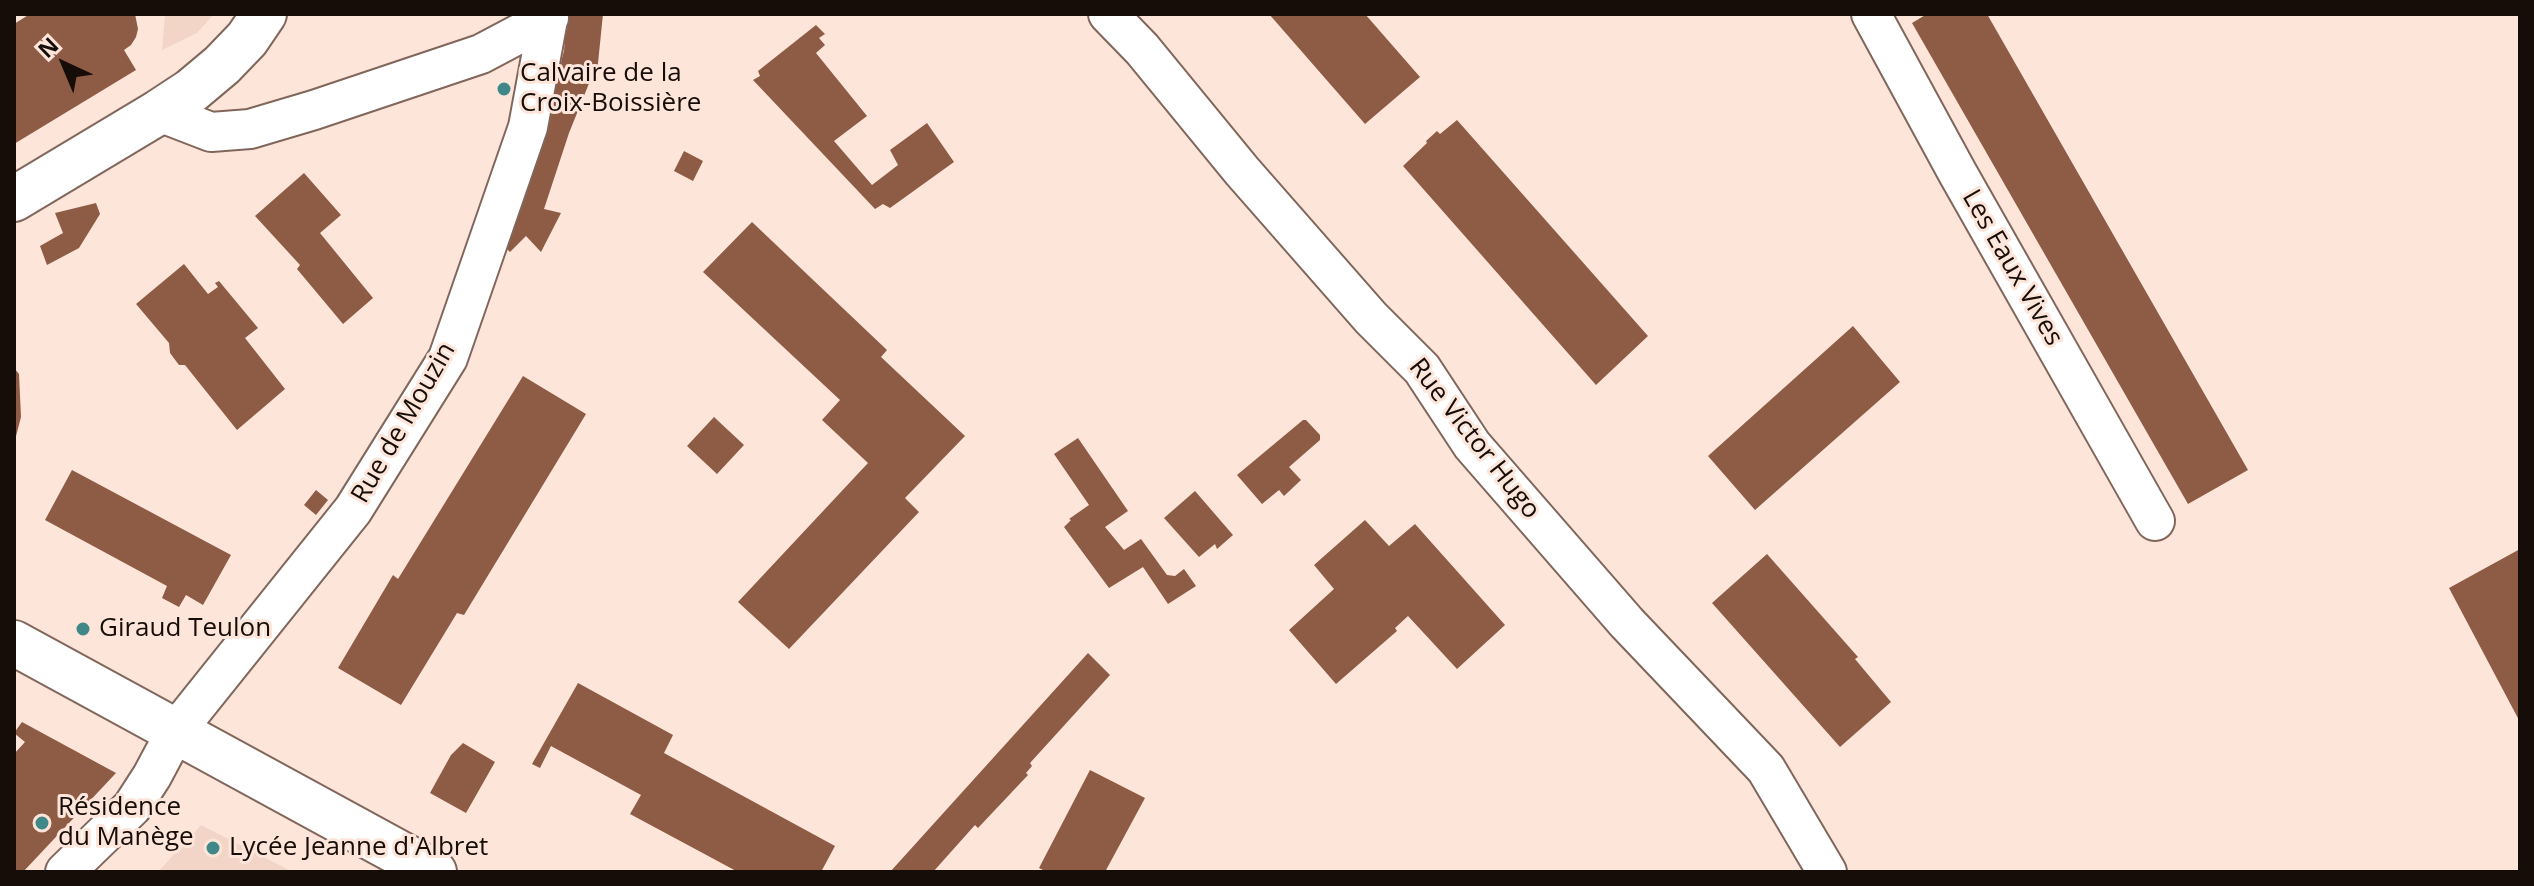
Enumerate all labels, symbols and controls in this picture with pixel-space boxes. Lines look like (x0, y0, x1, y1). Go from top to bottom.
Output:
north arrow (24, 24, 104, 104)
text: N (30, 30, 64, 64)
place label: Calvaire de la Croix-Boissière (520, 58, 701, 120)
marker: Calvaire de la Croix-Boissière (495, 80, 513, 98)
street label: Les Eaux Vives (1955, 185, 2069, 351)
street label: Rue de Mouzin (345, 337, 463, 509)
street label: Rue Victor Hugo (1402, 353, 1546, 525)
place label: Giraud Teulon (99, 613, 271, 645)
marker: Giraud Teulon (74, 620, 92, 638)
place label: Résidence du Manège (58, 792, 194, 854)
marker: Résidence du Manège (33, 814, 51, 832)
place label: Lycée Jeanne d'Albret (229, 832, 488, 864)
marker: Lycée Jeanne d'Albret (204, 839, 222, 857)

